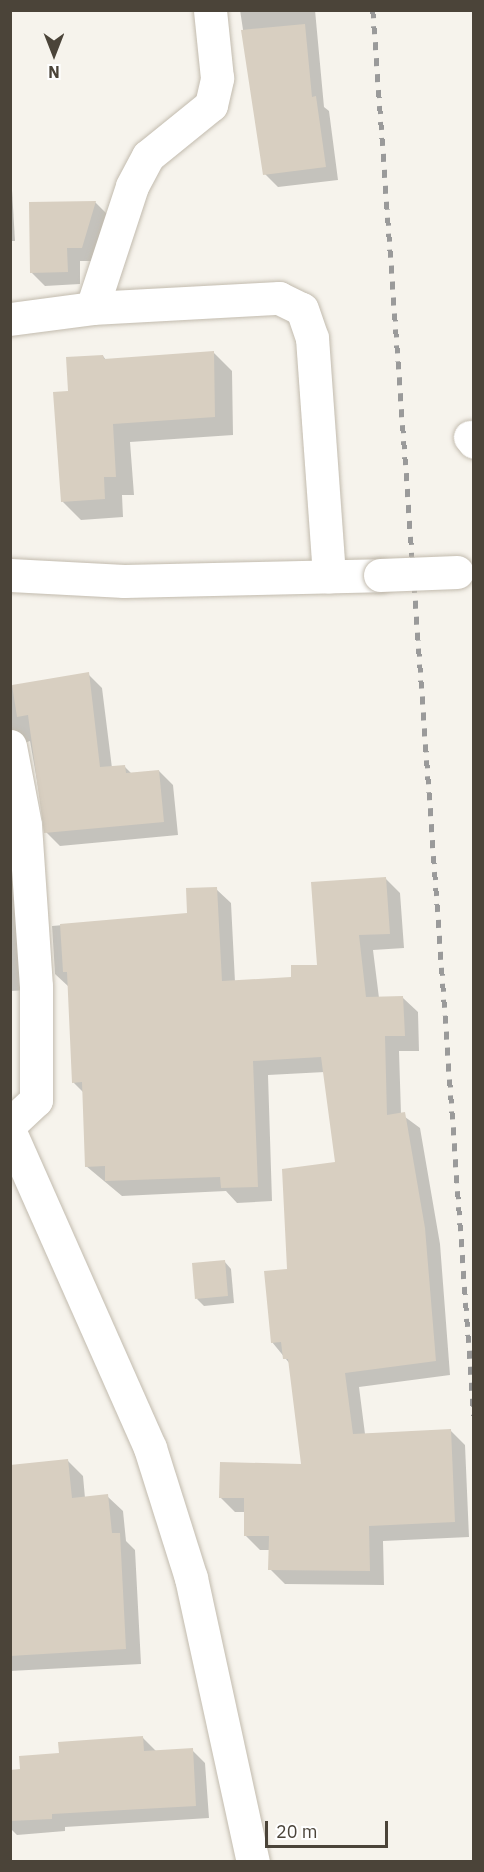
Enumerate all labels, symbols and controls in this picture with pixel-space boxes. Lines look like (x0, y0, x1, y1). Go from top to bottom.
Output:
north arrow (24, 24, 84, 84)
text: N (48, 62, 60, 82)
scale bar (268, 1809, 391, 1847)
text: 20 m (276, 1820, 318, 1843)

